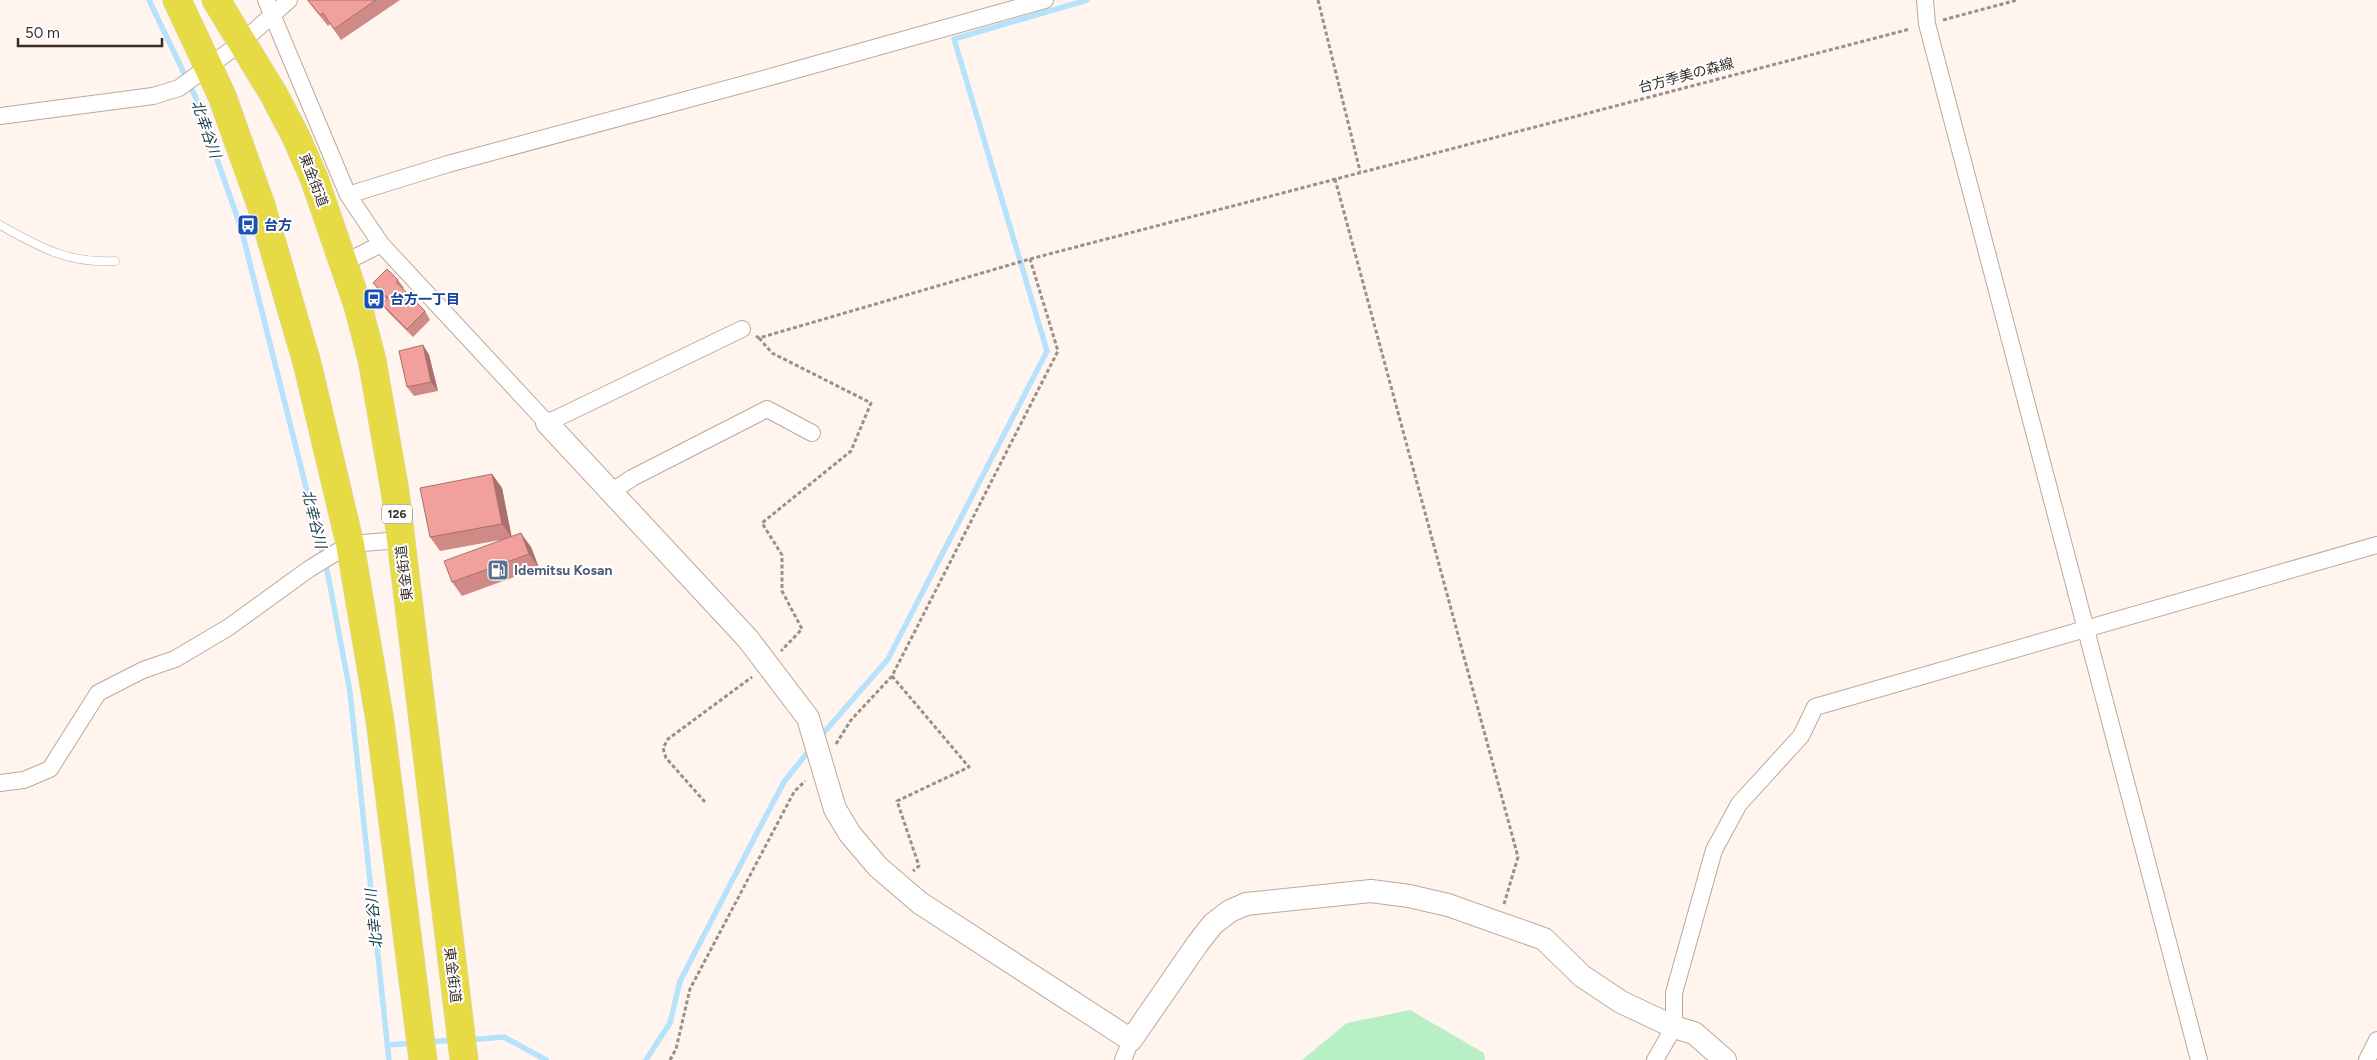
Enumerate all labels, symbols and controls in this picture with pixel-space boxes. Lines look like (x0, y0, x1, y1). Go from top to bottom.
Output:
scale bar (18, 15, 161, 47)
text: 50 m (25, 24, 60, 42)
street label: 台方季美の森線 (1637, 55, 1736, 96)
water label: 北幸谷川 (188, 98, 225, 162)
street label: 東金街道 (296, 151, 332, 209)
bus stop icon: 台方 (236, 213, 260, 237)
place label: 台方 (264, 217, 292, 234)
bus stop icon: 台方一丁目 (362, 287, 386, 311)
place label: 台方一丁目 (390, 291, 460, 308)
water label: 北幸谷川 (298, 488, 330, 552)
road number: 126 (382, 504, 412, 524)
street label: 東金街道 (393, 544, 416, 602)
fuel station icon: Idemitsu Kosan (486, 558, 510, 582)
place label: Idemitsu Kosan (514, 562, 612, 579)
water label: 北幸谷川 (362, 886, 386, 950)
street label: 東金街道 (441, 946, 464, 1004)

